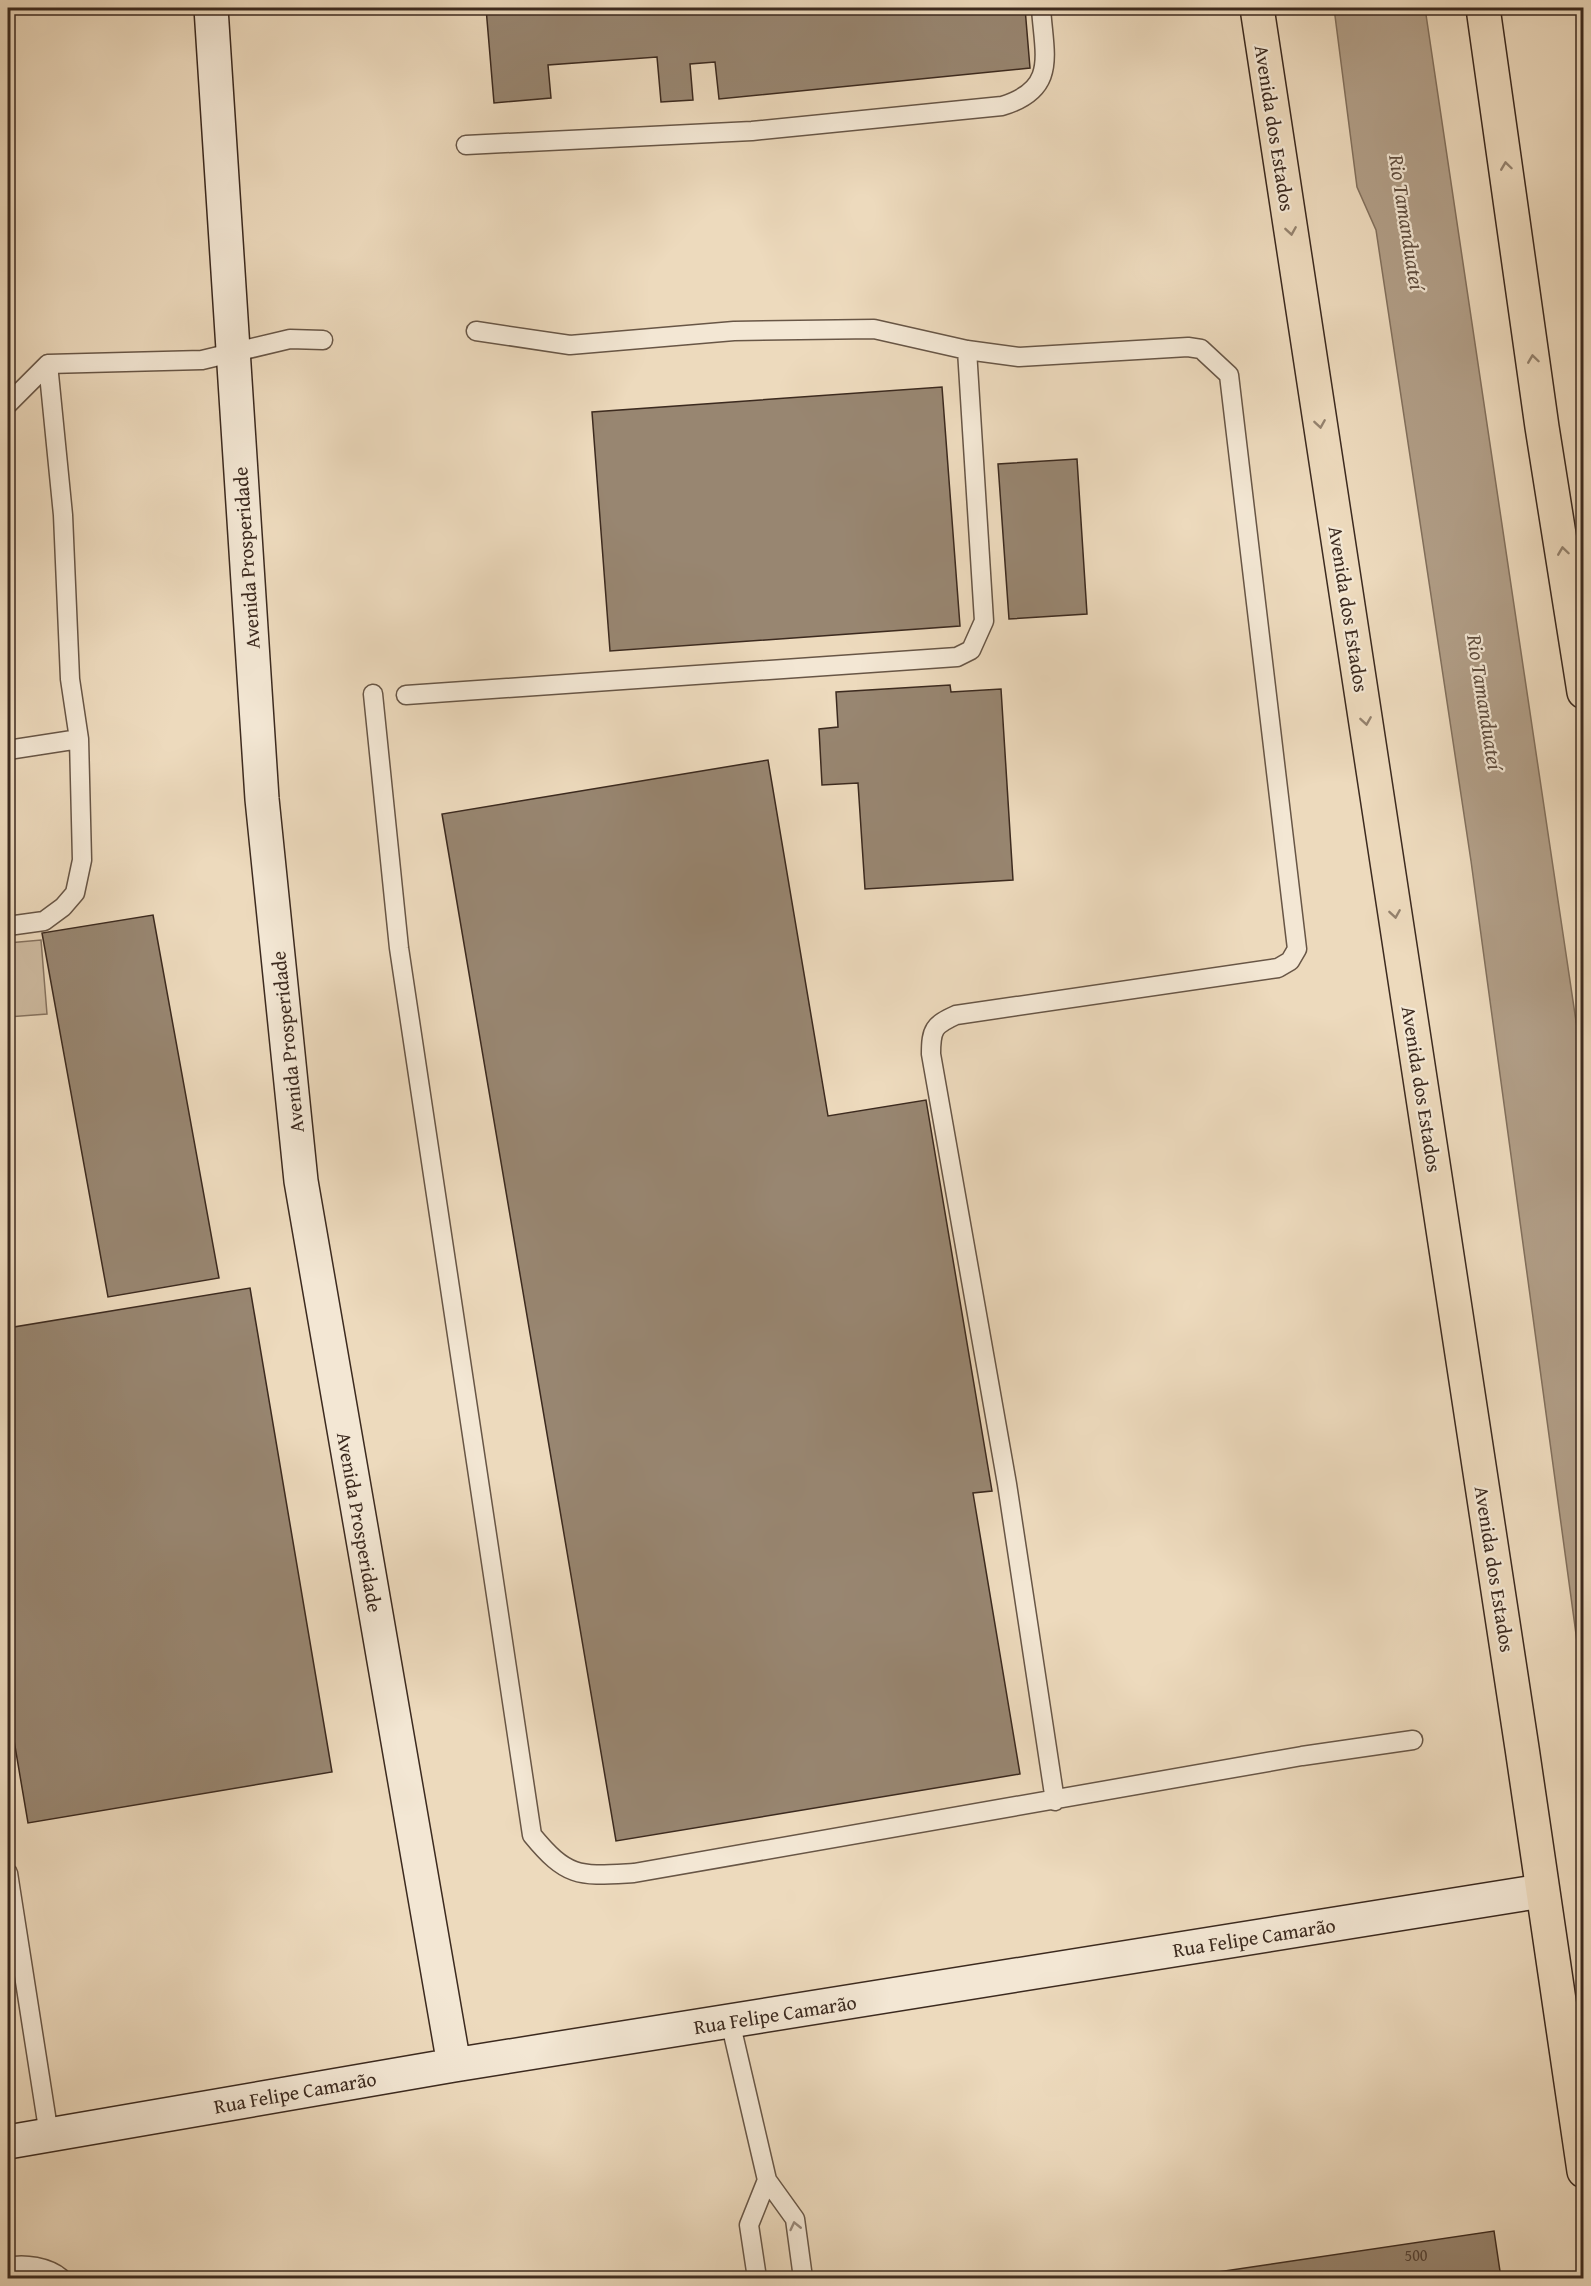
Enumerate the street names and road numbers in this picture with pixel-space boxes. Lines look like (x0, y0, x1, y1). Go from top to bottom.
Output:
street label: Avenida dos Estados (1248, 43, 1302, 213)
street label: Avenida Prosperidade (225, 466, 267, 650)
street label: Avenida dos Estados (1322, 524, 1376, 694)
street label: Avenida Prosperidade (263, 950, 311, 1134)
street label: Avenida dos Estados (1395, 1004, 1449, 1174)
street label: Avenida Prosperidade (330, 1430, 390, 1614)
street label: Avenida dos Estados (1468, 1484, 1522, 1654)
street label: Rua Felipe Camarão (1171, 1910, 1337, 1964)
street label: Rua Felipe Camarão (692, 1987, 858, 2041)
street label: Rua Felipe Camarão (212, 2063, 378, 2121)

